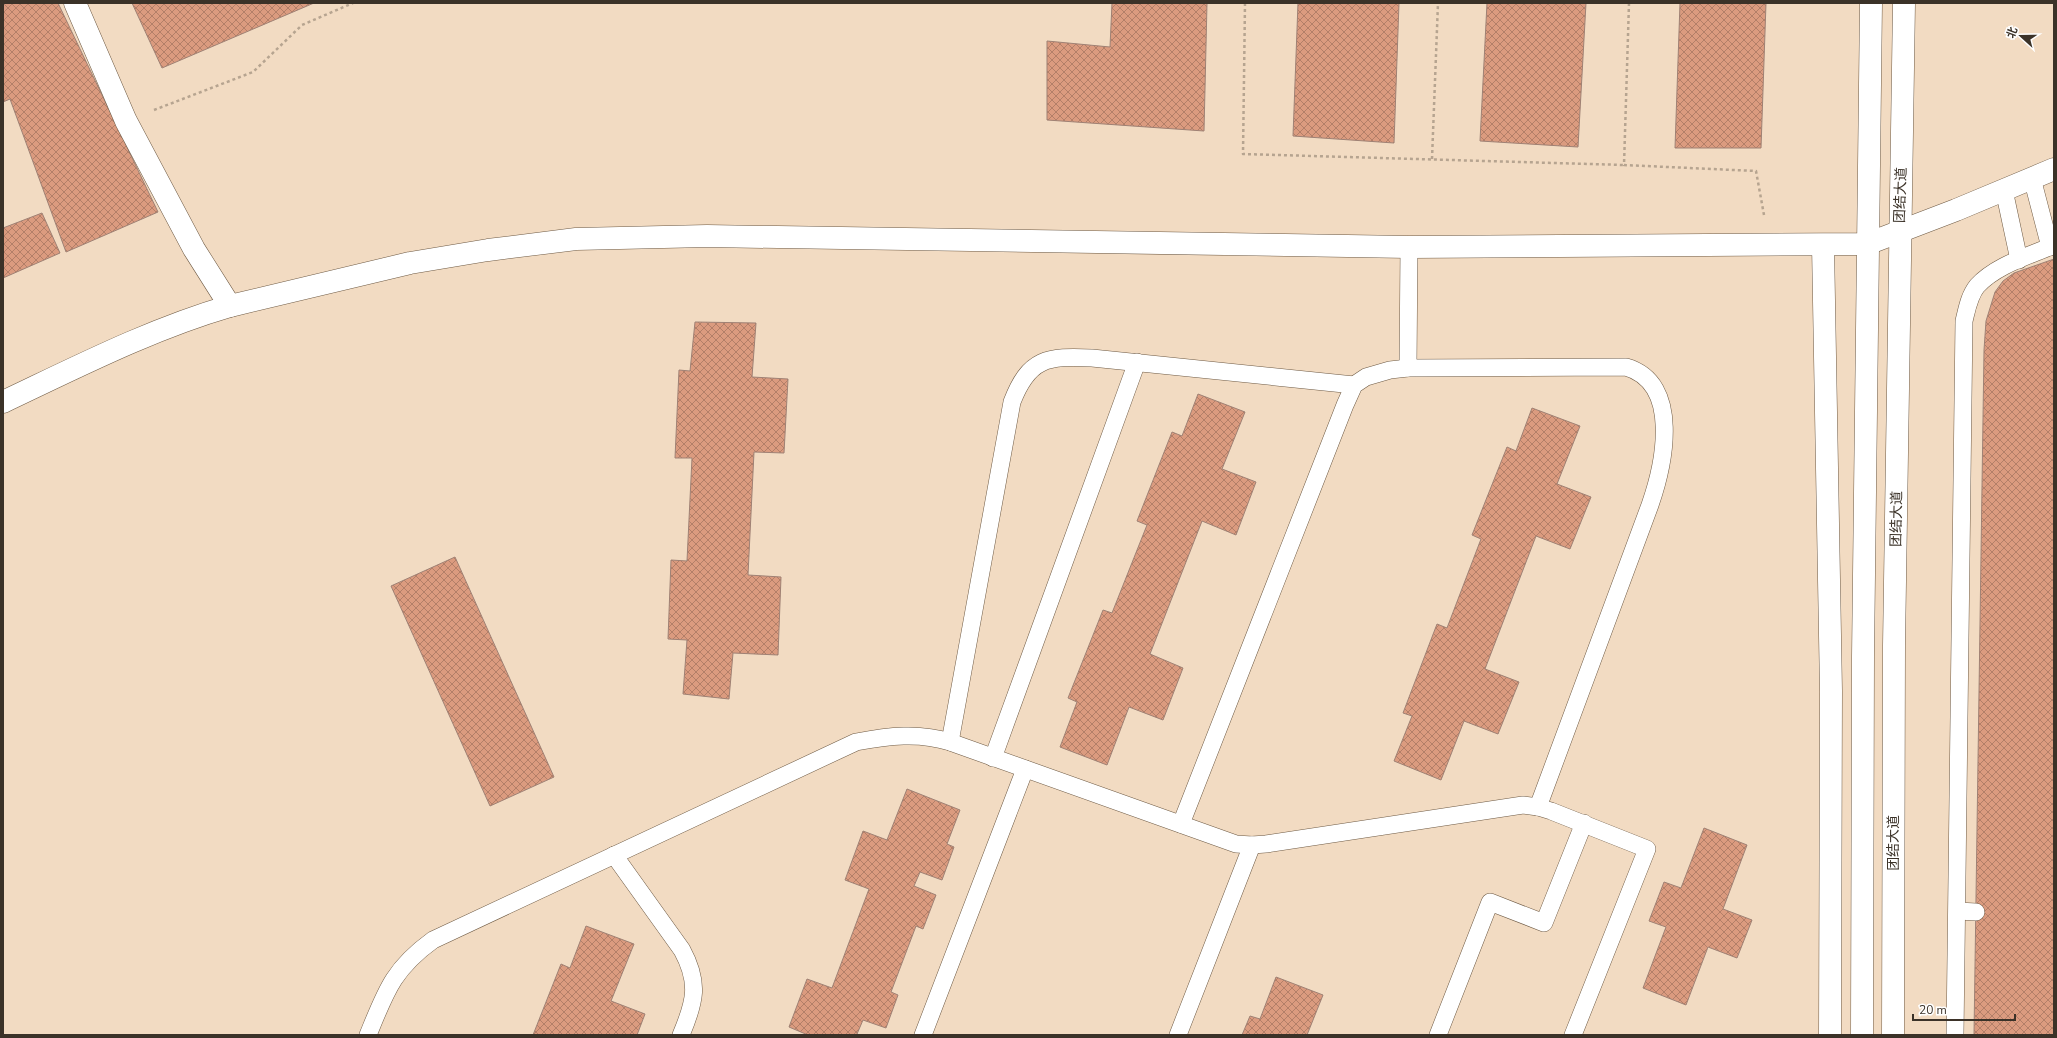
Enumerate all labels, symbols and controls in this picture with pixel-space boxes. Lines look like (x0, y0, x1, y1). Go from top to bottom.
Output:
north arrow (2001, 16, 2041, 56)
text: 北 (2003, 25, 2021, 40)
street label: 团结大道 (1890, 167, 1911, 223)
street label: 团结大道 (1887, 491, 1906, 547)
street label: 团结大道 (1884, 815, 1903, 871)
scale bar (1913, 996, 2015, 1022)
text: 20 m (1919, 1002, 1947, 1018)

